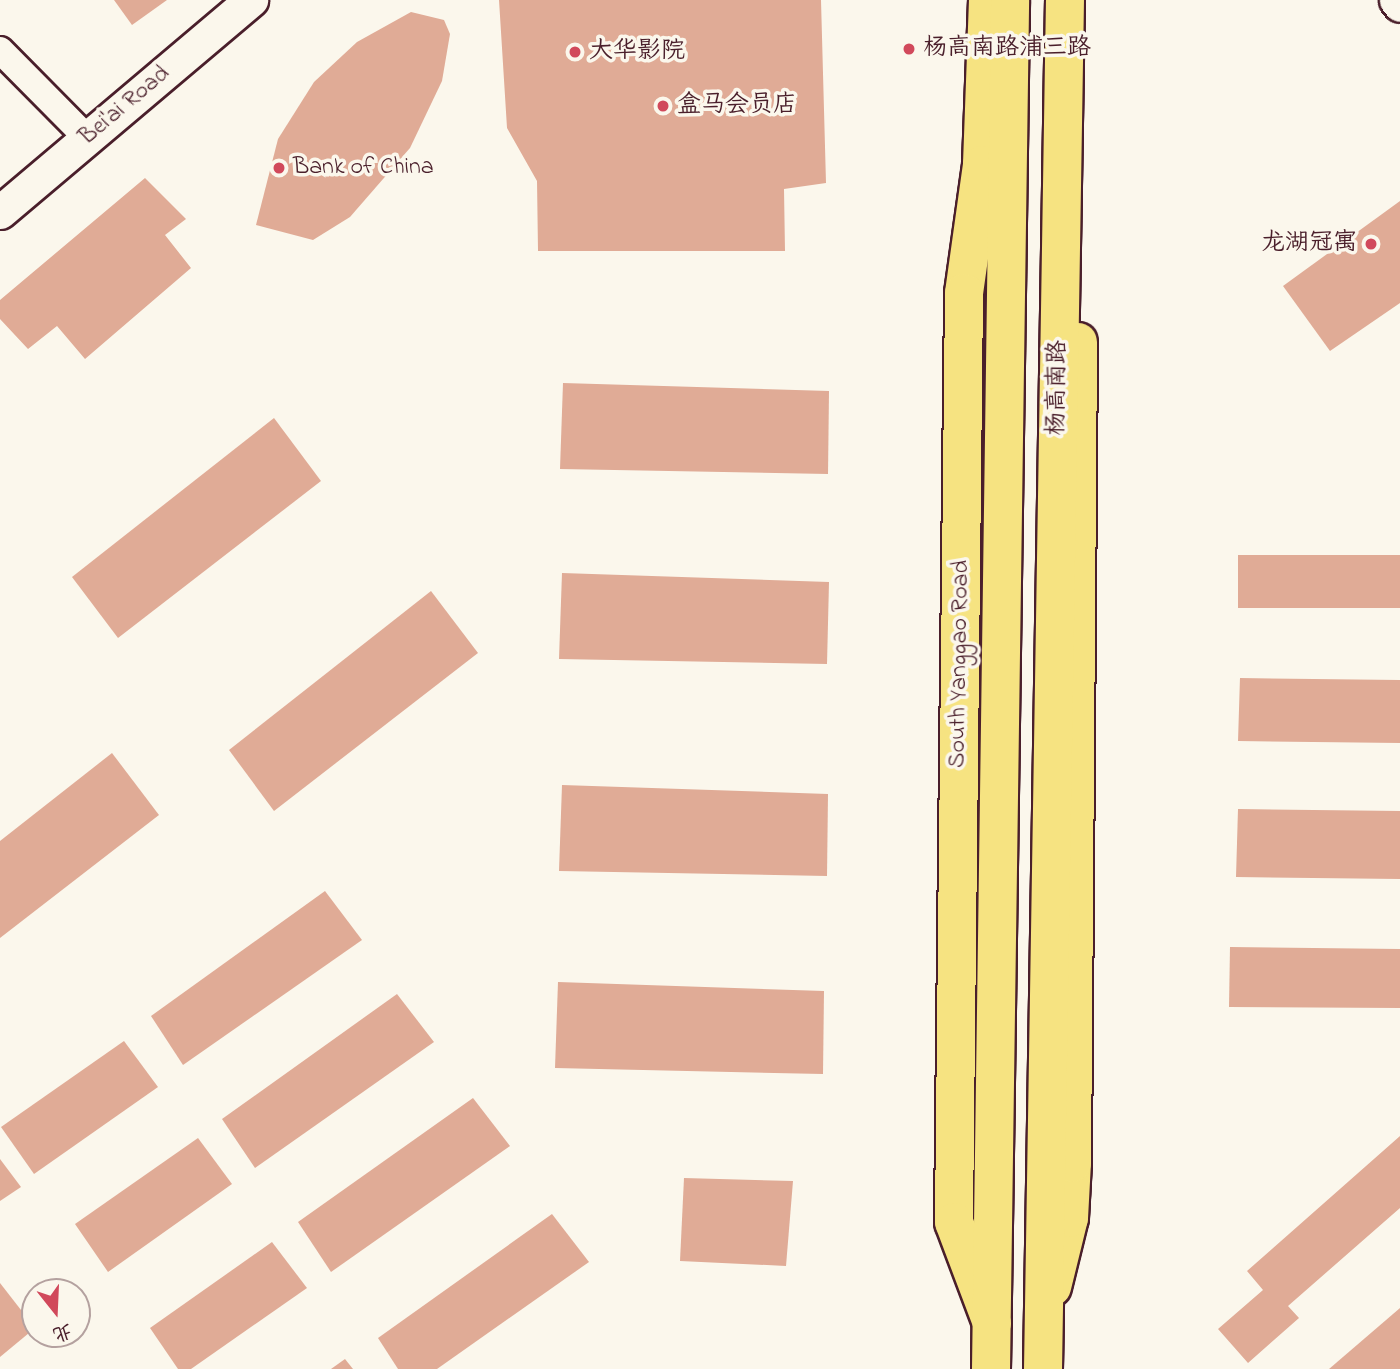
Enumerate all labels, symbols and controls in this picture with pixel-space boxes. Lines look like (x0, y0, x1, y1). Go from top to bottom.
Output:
place label: 杨高南路浦三路 (923, 35, 1091, 63)
place label: 大华影院 (589, 38, 685, 66)
marker: 杨高南路浦三路 (901, 41, 917, 57)
marker: 大华影院 (567, 44, 583, 60)
street label: Bei'ai Road (74, 60, 176, 152)
place label: 盒马会员店 (677, 92, 797, 120)
marker: 盒马会员店 (655, 98, 671, 114)
place label: Bank of China (293, 154, 434, 182)
marker: Bank of China (271, 160, 287, 176)
place label: 龙湖冠寓 (1261, 230, 1357, 258)
marker: 龙湖冠寓 (1363, 236, 1379, 252)
street label: 杨高南路 (1043, 340, 1073, 436)
street label: South Yanggao Road (944, 560, 976, 768)
north arrow (21, 1278, 91, 1348)
text: 北 (49, 1316, 75, 1347)

